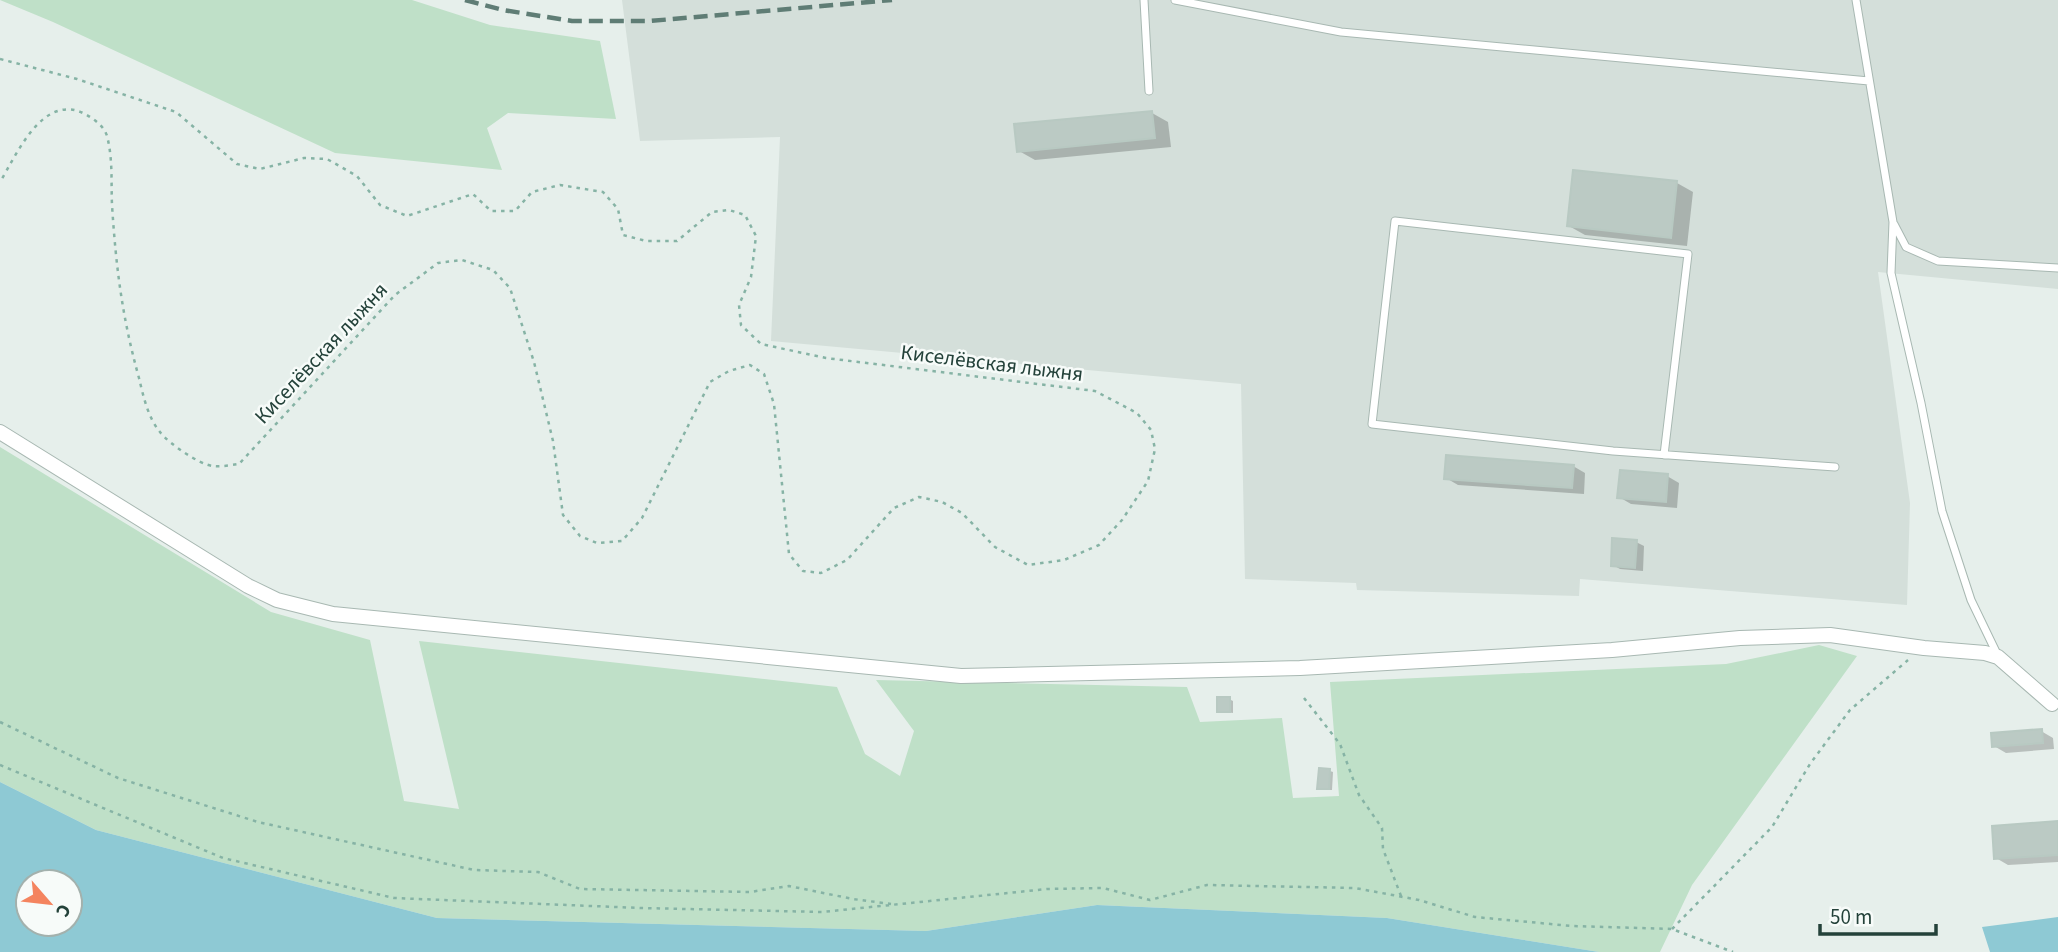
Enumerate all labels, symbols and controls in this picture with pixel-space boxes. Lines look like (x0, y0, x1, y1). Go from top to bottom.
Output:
street label: Киселёвская лыжня (247, 276, 395, 430)
street label: Киселёвская лыжня (899, 337, 1085, 389)
north arrow (14, 868, 84, 938)
scale bar (1820, 892, 1936, 936)
text: С (48, 899, 77, 921)
text: 50 m (1830, 902, 1872, 932)

